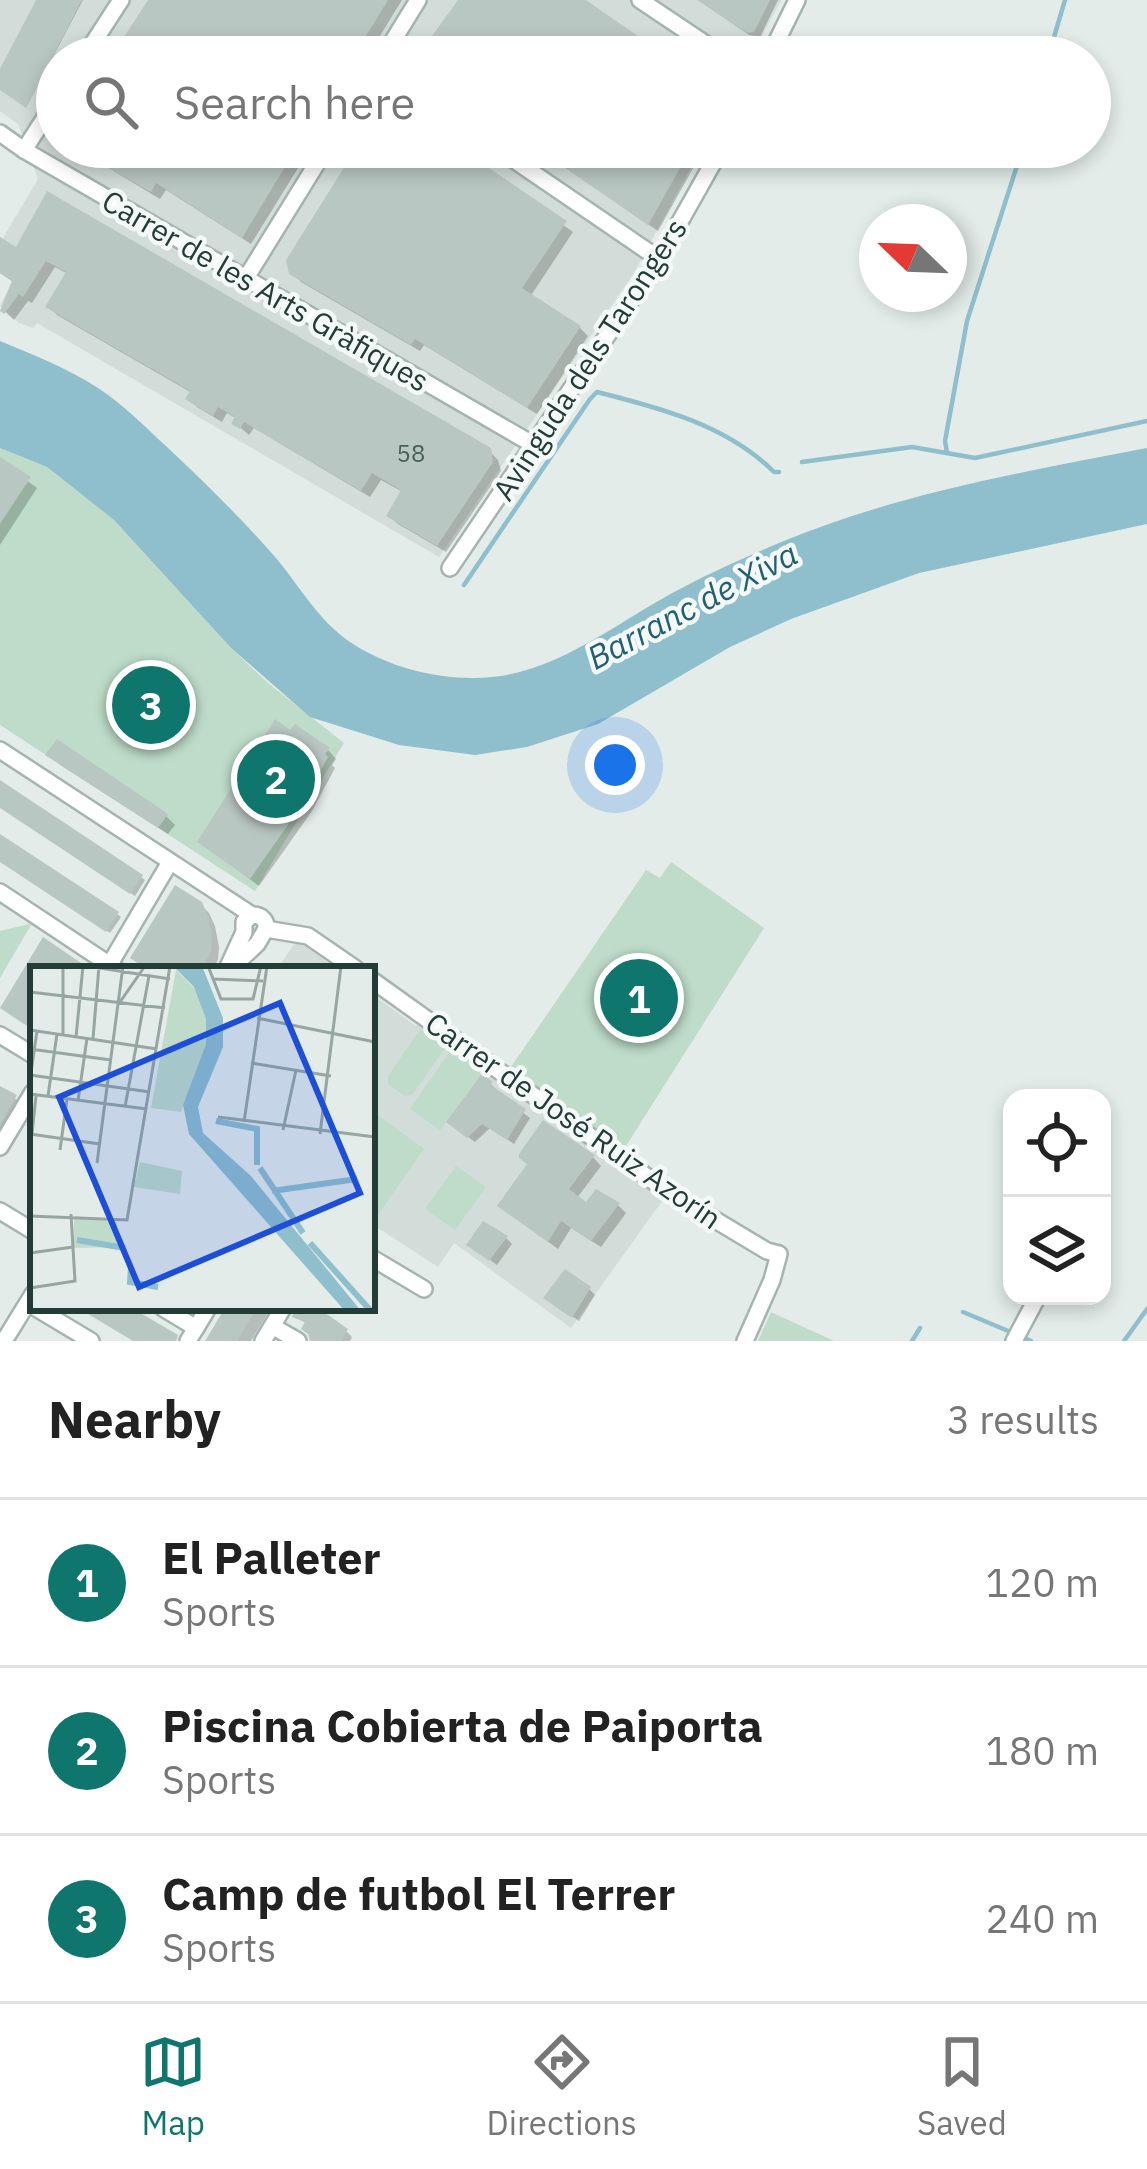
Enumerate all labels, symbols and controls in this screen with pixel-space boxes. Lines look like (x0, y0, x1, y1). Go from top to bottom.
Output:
search box (36, 36, 1111, 168)
icon: search (78, 69, 144, 135)
text: Search here (174, 73, 415, 131)
street label: Carrer de les Arts Gràfiques (96, 180, 436, 400)
north arrow (859, 204, 967, 312)
street label: Avinguda dels Tarongers (483, 211, 695, 507)
house number: 58 (397, 437, 425, 469)
water label: Barranc de Xiva (579, 531, 805, 679)
pin: 3 (112, 660, 190, 750)
pin: 2 (237, 734, 315, 824)
your location (585, 735, 645, 795)
pin: 1 (600, 953, 678, 1043)
inset map (30, 966, 375, 1311)
street label: Carrer de José Ruiz Azorín (418, 1003, 730, 1237)
map controls (1003, 1089, 1111, 1305)
button: locate (1003, 1089, 1111, 1197)
button: layers (1003, 1197, 1111, 1305)
text: Nearby (48, 1386, 221, 1452)
text: 3 results (947, 1394, 1099, 1445)
text: El Palleter (162, 1528, 381, 1586)
text: 1 (75, 1557, 99, 1608)
text: 120 m (986, 1557, 1099, 1608)
text: Sports (162, 1586, 276, 1637)
text: Piscina Cobierta de Paiporta (162, 1696, 763, 1754)
text: 2 (75, 1725, 99, 1776)
text: 180 m (986, 1725, 1099, 1776)
text: Sports (162, 1754, 276, 1805)
text: Camp de futbol El Terrer (162, 1864, 676, 1922)
text: 3 (75, 1893, 99, 1944)
text: 240 m (986, 1893, 1099, 1944)
text: Sports (162, 1922, 276, 1973)
tab: Map (140, 2029, 206, 2144)
tab: Directions (487, 2029, 637, 2144)
tab: Saved (917, 2029, 1007, 2144)

